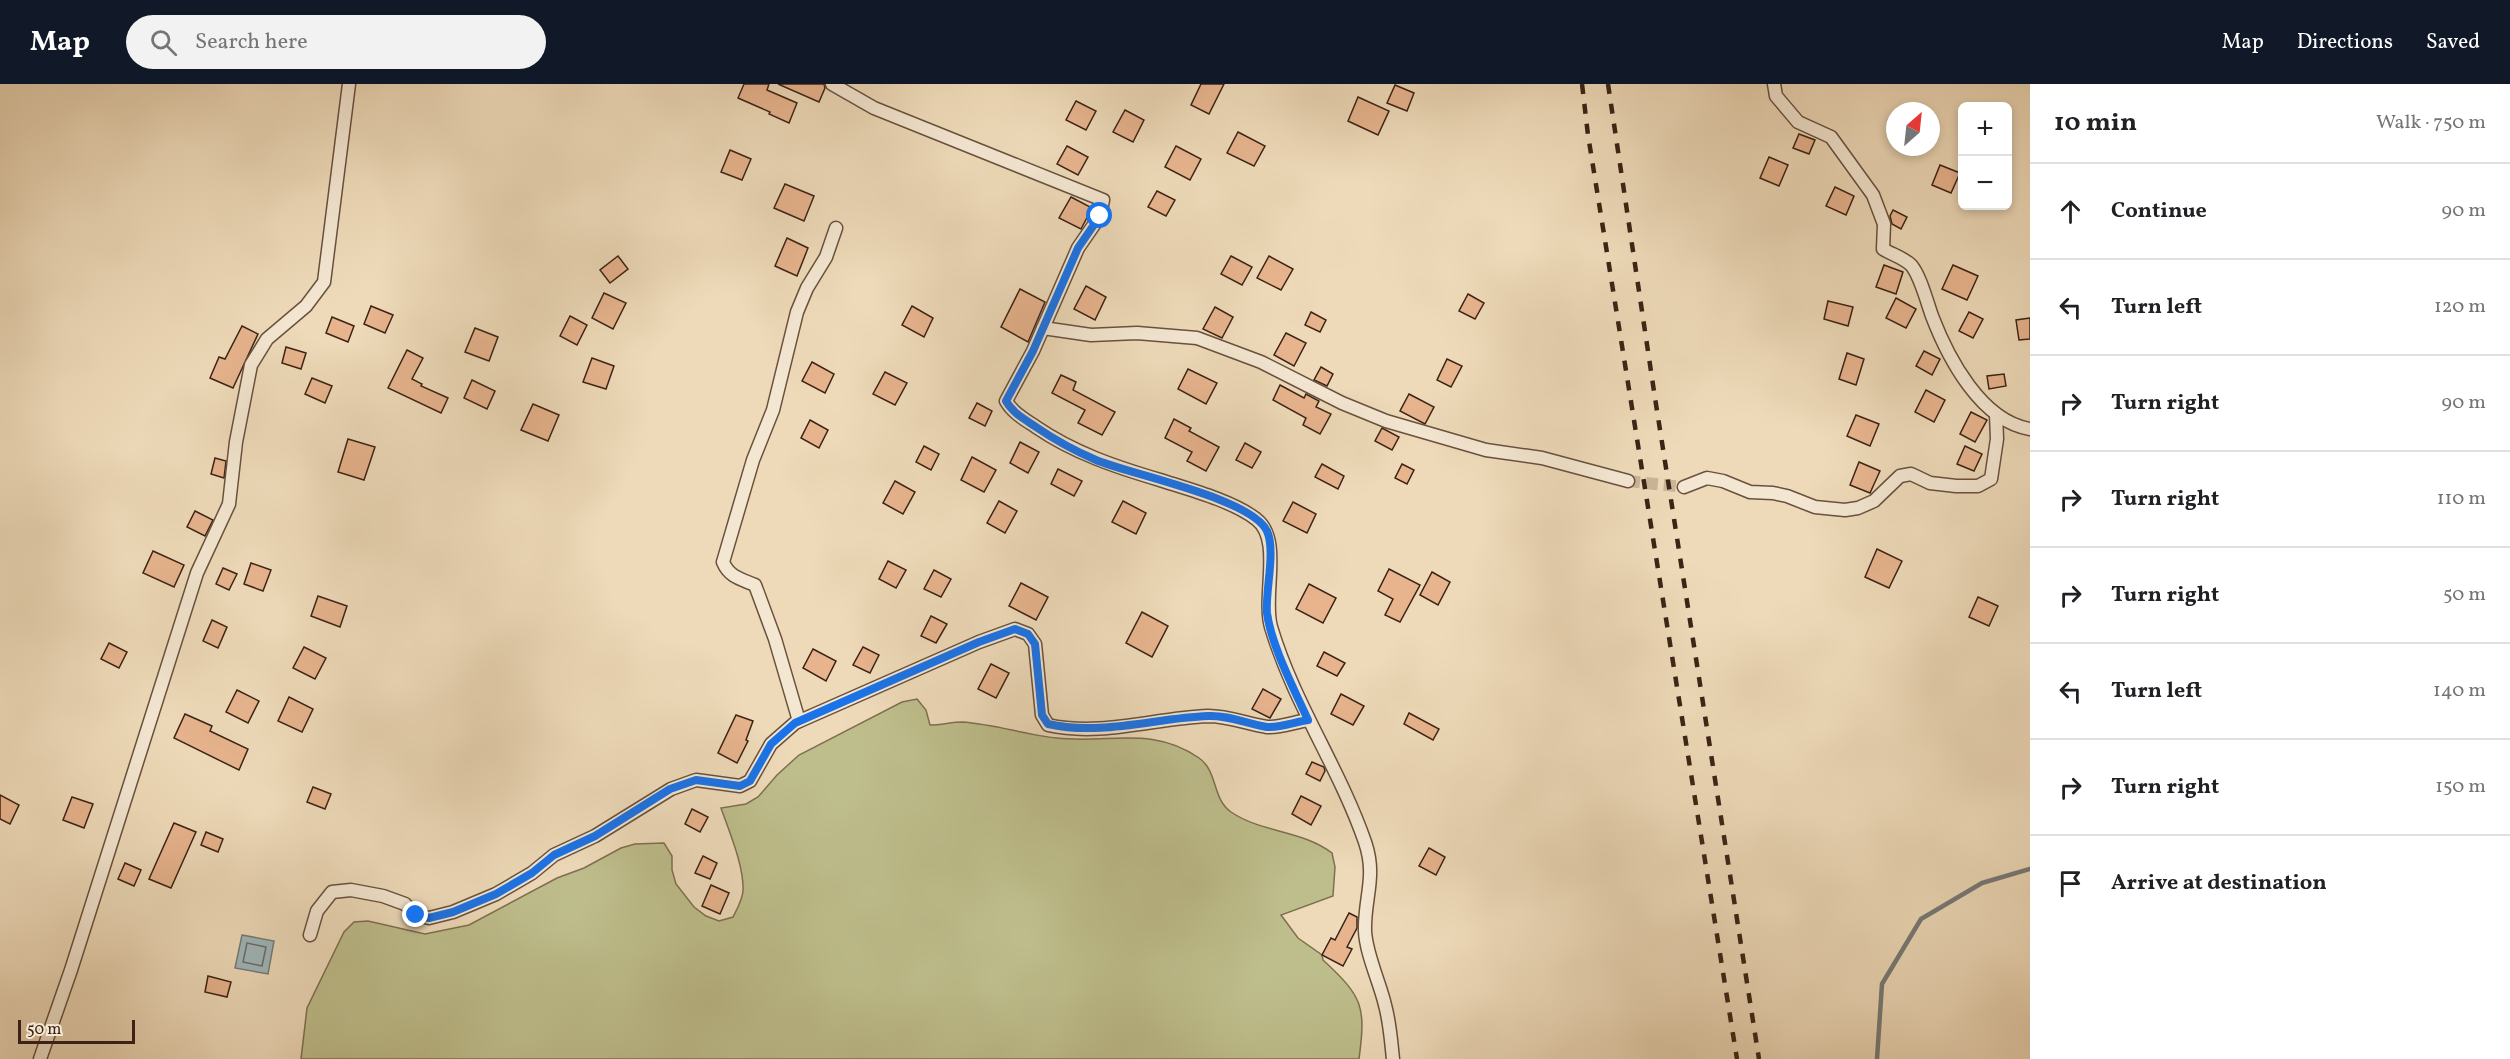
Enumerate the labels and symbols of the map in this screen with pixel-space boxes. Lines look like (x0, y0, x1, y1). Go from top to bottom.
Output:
north arrow (1886, 102, 1940, 156)
route start (1086, 202, 1112, 228)
route end (402, 901, 428, 927)
scale bar (18, 1017, 135, 1044)

